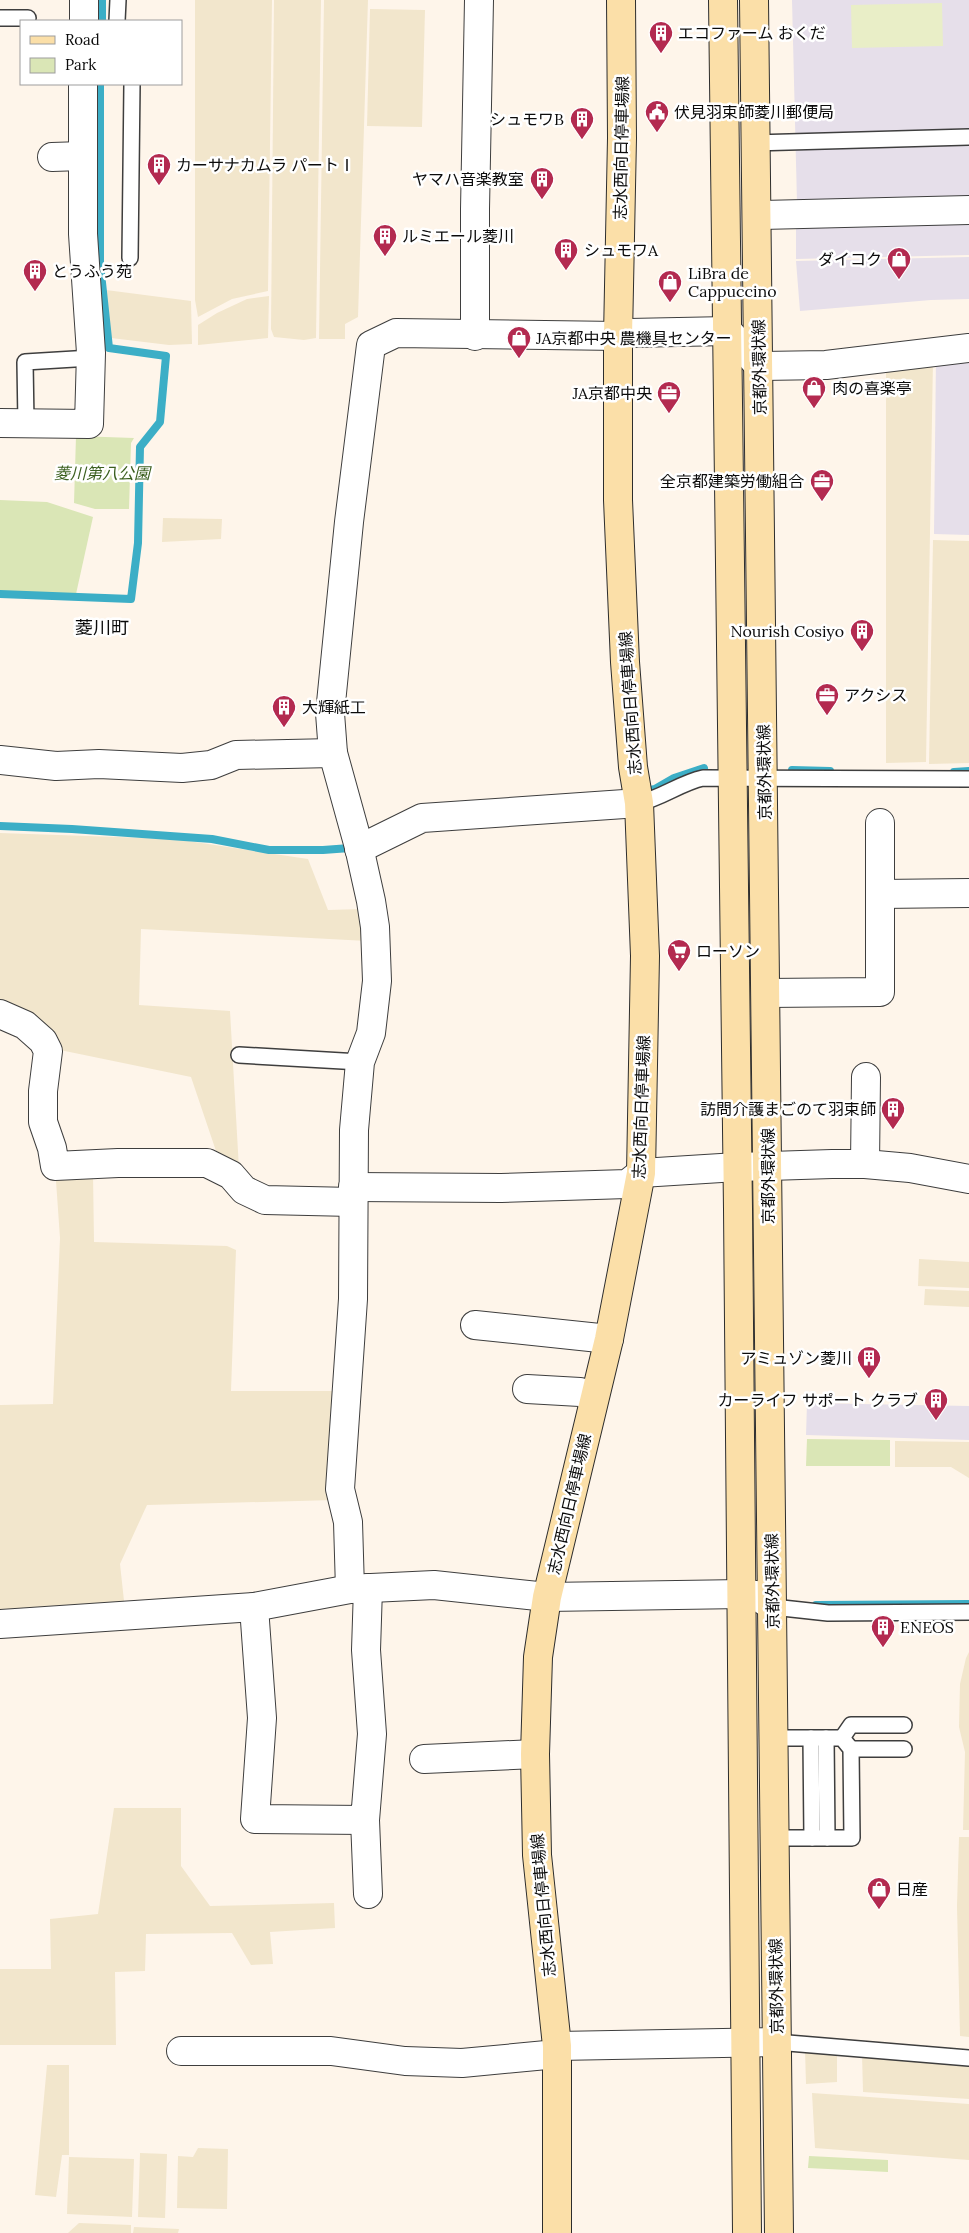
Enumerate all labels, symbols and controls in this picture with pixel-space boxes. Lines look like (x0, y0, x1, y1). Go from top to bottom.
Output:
legend (20, 20, 182, 85)
building icon: エコファーム おくだ (648, 20, 674, 54)
place label: エコファーム おくだ (678, 23, 826, 43)
text: Road (65, 30, 100, 49)
text: Park (65, 55, 96, 74)
street label: 志水西向日停車場線 (610, 76, 632, 220)
public building icon: 伏見羽束師菱川郵便局 (644, 99, 670, 133)
place label: 伏見羽束師菱川郵便局 (674, 102, 834, 122)
building icon: シュモワB (569, 106, 595, 140)
place label: シュモワB (490, 109, 564, 129)
building icon: カーサナカムラ パートⅠ (146, 152, 172, 186)
place label: カーサナカムラ パートⅠ (176, 155, 355, 175)
building icon: ヤマハ音楽教室 (529, 166, 555, 200)
place label: ヤマハ音楽教室 (412, 169, 524, 189)
building icon: ルミエール菱川 (372, 223, 398, 257)
place label: ルミエール菱川 (402, 226, 514, 246)
building icon: シュモワA (553, 237, 579, 271)
place label: シュモワA (584, 240, 659, 260)
shop icon: ダイコク (886, 246, 912, 280)
place label: ダイコク (818, 249, 882, 269)
building icon: とうふう苑 (22, 258, 48, 292)
place label: とうふう苑 (52, 261, 132, 281)
place label: LiBra de Cappuccino (688, 263, 777, 301)
shop icon: LiBra de Cappuccino (657, 269, 683, 303)
street label: 京都外環状線 (748, 319, 770, 415)
shop icon: JA京都中央 農機具センター (506, 325, 532, 359)
place label: JA京都中央 農機具センター (535, 328, 732, 348)
shop icon: 肉の喜楽亭 (801, 375, 827, 409)
place label: 肉の喜楽亭 (832, 378, 912, 398)
office icon: JA京都中央 (656, 380, 682, 414)
place label: JA京都中央 (571, 383, 652, 403)
park label: 菱川第八公園 (54, 463, 152, 483)
office icon: 全京都建築労働組合 (809, 468, 835, 502)
place label: 全京都建築労働組合 (660, 471, 804, 491)
district label: 菱川町 (75, 616, 129, 639)
building icon: Nourish Cosiyo (849, 618, 875, 652)
place label: Nourish Cosiyo (730, 621, 844, 641)
street label: 志水西向日停車場線 (615, 630, 645, 776)
office icon: アクシス (814, 682, 840, 716)
place label: アクシス (844, 685, 907, 705)
building icon: 大輝紙工 (271, 694, 297, 728)
place label: 大輝紙工 (302, 697, 366, 717)
street label: 京都外環状線 (753, 724, 775, 820)
supermarket icon: ローソン (666, 938, 692, 972)
place label: ローソン (696, 941, 760, 961)
street label: 志水西向日停車場線 (628, 1035, 654, 1179)
building icon: 訪問介護まごのて羽束師 (880, 1096, 906, 1130)
place label: 訪問介護まごのて羽束師 (700, 1099, 876, 1119)
street label: 京都外環状線 (758, 1128, 778, 1224)
building icon: アミュゾン菱川 (856, 1345, 882, 1379)
place label: アミュゾン菱川 (740, 1348, 852, 1368)
building icon: カーライフ サポート クラブ (923, 1387, 949, 1421)
place label: カーライフ サポート クラブ (718, 1390, 918, 1410)
street label: 志水西向日停車場線 (543, 1432, 595, 1576)
street label: 京都外環状線 (761, 1533, 783, 1629)
building icon: ENEOS (870, 1614, 896, 1648)
place label: ENEOS (900, 1617, 954, 1637)
street label: 志水西向日停車場線 (527, 1832, 559, 1978)
shop icon: 日産 (866, 1876, 892, 1910)
place label: 日産 (896, 1879, 928, 1899)
street label: 京都外環状線 (765, 1938, 787, 2034)

